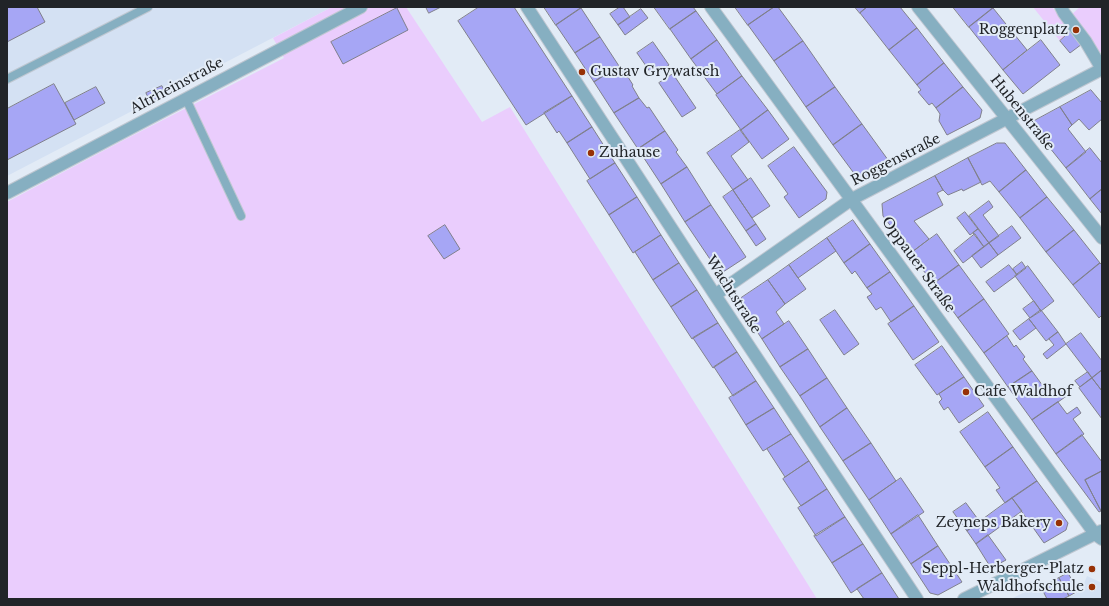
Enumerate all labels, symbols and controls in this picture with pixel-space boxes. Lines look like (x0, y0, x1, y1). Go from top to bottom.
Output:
place label: Roggenplatz (979, 22, 1068, 38)
marker: Roggenplatz (1071, 25, 1081, 35)
street label: Altrheinstraße (128, 54, 226, 118)
place label: Gustav Grywatsch (590, 64, 719, 80)
marker: Gustav Grywatsch (577, 67, 587, 77)
street label: Hubenstraße (986, 72, 1058, 154)
street label: Roggenstraße (848, 130, 944, 190)
place label: Zuhause (599, 145, 660, 161)
marker: Zuhause (586, 148, 596, 158)
street label: Oppauer Straße (878, 214, 958, 316)
street label: Wachtstraße (702, 253, 764, 337)
place label: Cafe Waldhof (974, 384, 1072, 400)
marker: Cafe Waldhof (961, 387, 971, 397)
place label: Zeyneps Bakery (936, 515, 1051, 531)
marker: Zeyneps Bakery (1054, 518, 1064, 528)
place label: Seppl-Herberger-Platz (922, 561, 1084, 577)
marker: Seppl-Herberger-Platz (1087, 564, 1097, 574)
place label: Waldhofschule (977, 579, 1084, 595)
marker: Waldhofschule (1087, 582, 1097, 592)

